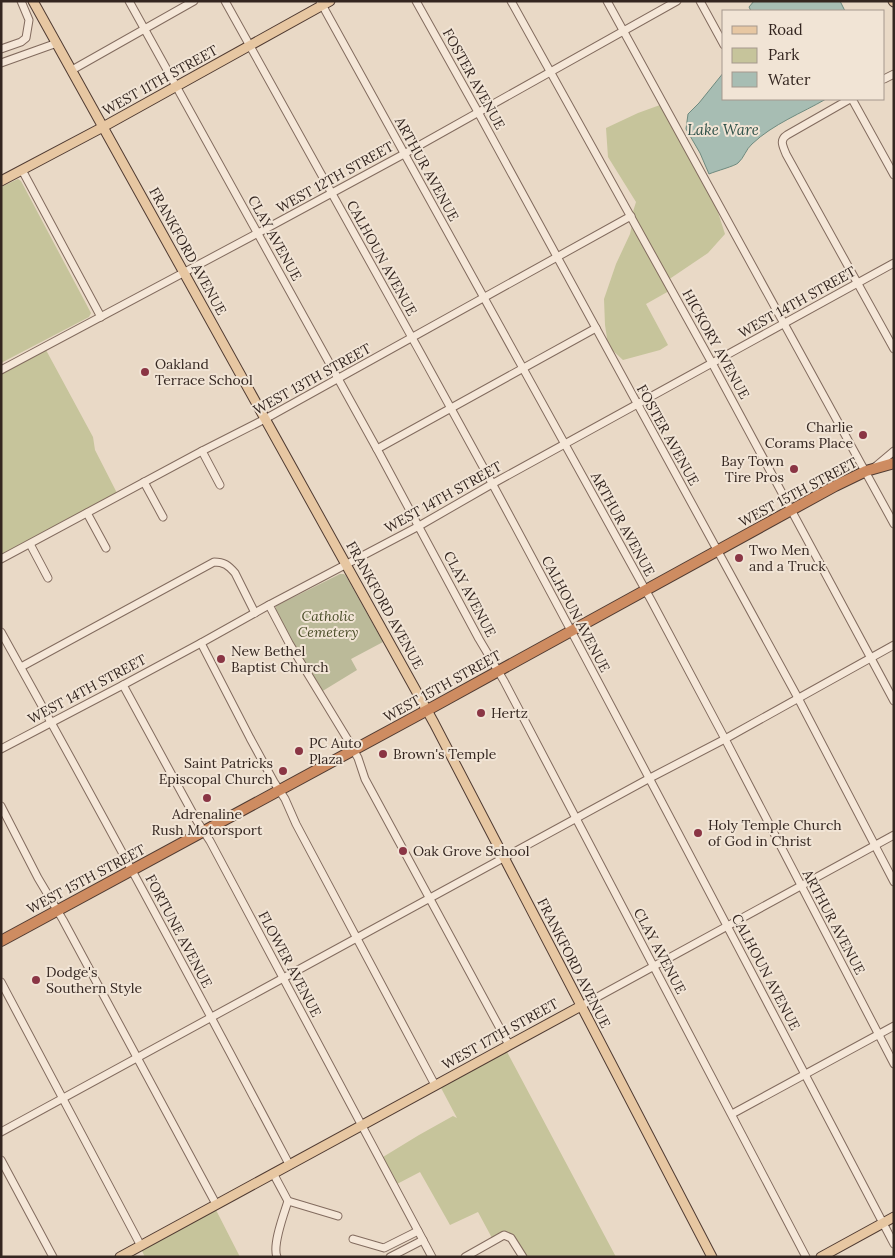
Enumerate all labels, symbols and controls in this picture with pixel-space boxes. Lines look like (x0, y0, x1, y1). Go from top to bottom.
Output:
legend (722, 10, 885, 100)
text: Road (768, 20, 803, 39)
street label: FOSTER AVENUE (439, 25, 509, 133)
street label: WEST 11TH STREET (99, 41, 221, 119)
text: Park (768, 45, 799, 64)
text: Water (768, 70, 811, 89)
street label: ARTHUR AVENUE (390, 113, 463, 225)
water label: Lake Ware (687, 120, 759, 139)
street label: WEST 12TH STREET (273, 137, 397, 217)
street label: FRANKFORD AVENUE (145, 184, 231, 318)
street label: CLAY AVENUE (244, 192, 306, 284)
street label: CALHOUN AVENUE (343, 197, 421, 319)
street label: WEST 14TH STREET (735, 262, 859, 342)
street label: HICKORY AVENUE (678, 286, 754, 402)
street label: WEST 13TH STREET (250, 339, 374, 419)
place label: Oakland Terrace School (155, 355, 253, 389)
marker: Oakland Terrace School (139, 366, 151, 378)
street label: FOSTER AVENUE (633, 381, 703, 489)
place label: Charlie Corams Place (765, 418, 853, 452)
marker: Charlie Corams Place (857, 429, 869, 441)
place label: Bay Town Tire Pros (721, 452, 784, 486)
street label: WEST 15TH STREET (736, 453, 860, 531)
street label: WEST 14TH STREET (381, 457, 505, 537)
marker: Bay Town Tire Pros (788, 463, 800, 475)
street label: ARTHUR AVENUE (586, 468, 659, 580)
street label: FRANKFORD AVENUE (342, 538, 428, 672)
place label: Two Men and a Truck (749, 541, 826, 575)
street label: CLAY AVENUE (440, 548, 500, 640)
marker: Two Men and a Truck (733, 552, 745, 564)
street label: CALHOUN AVENUE (538, 553, 614, 676)
park label: Catholic Cemetery (298, 607, 358, 641)
place label: New Bethel Baptist Church (231, 642, 329, 676)
street label: WEST 15TH STREET (380, 646, 504, 726)
street label: WEST 14TH STREET (25, 650, 149, 728)
marker: New Bethel Baptist Church (215, 653, 227, 665)
place label: Hertz (491, 704, 528, 722)
marker: Hertz (475, 707, 487, 719)
place label: PC Auto Plaza (309, 734, 362, 768)
marker: PC Auto Plaza (293, 745, 305, 757)
place label: Brown's Temple (393, 745, 497, 763)
marker: Brown's Temple (377, 748, 389, 760)
place label: Saint Patricks Episcopal Church (159, 754, 273, 788)
marker: Saint Patricks Episcopal Church (277, 765, 289, 777)
marker: Adrenaline Rush Motorsport (201, 792, 213, 804)
place label: Adrenaline Rush Motorsport (152, 805, 263, 839)
place label: Holy Temple Church of God in Christ (708, 816, 842, 850)
marker: Holy Temple Church of God in Christ (692, 827, 704, 839)
street label: WEST 15TH STREET (24, 840, 148, 918)
place label: Oak Grove School (413, 842, 530, 860)
marker: Oak Grove School (397, 845, 409, 857)
street label: ARTHUR AVENUE (798, 865, 869, 978)
street label: FORTUNE AVENUE (142, 871, 217, 991)
street label: FRANKFORD AVENUE (533, 895, 615, 1031)
street label: CLAY AVENUE (630, 905, 690, 997)
street label: FLOWER AVENUE (254, 908, 326, 1020)
street label: CALHOUN AVENUE (728, 911, 804, 1034)
place label: Dodge's Southern Style (46, 963, 143, 997)
marker: Dodge's Southern Style (30, 974, 42, 986)
street label: WEST 17TH STREET (439, 995, 561, 1073)

